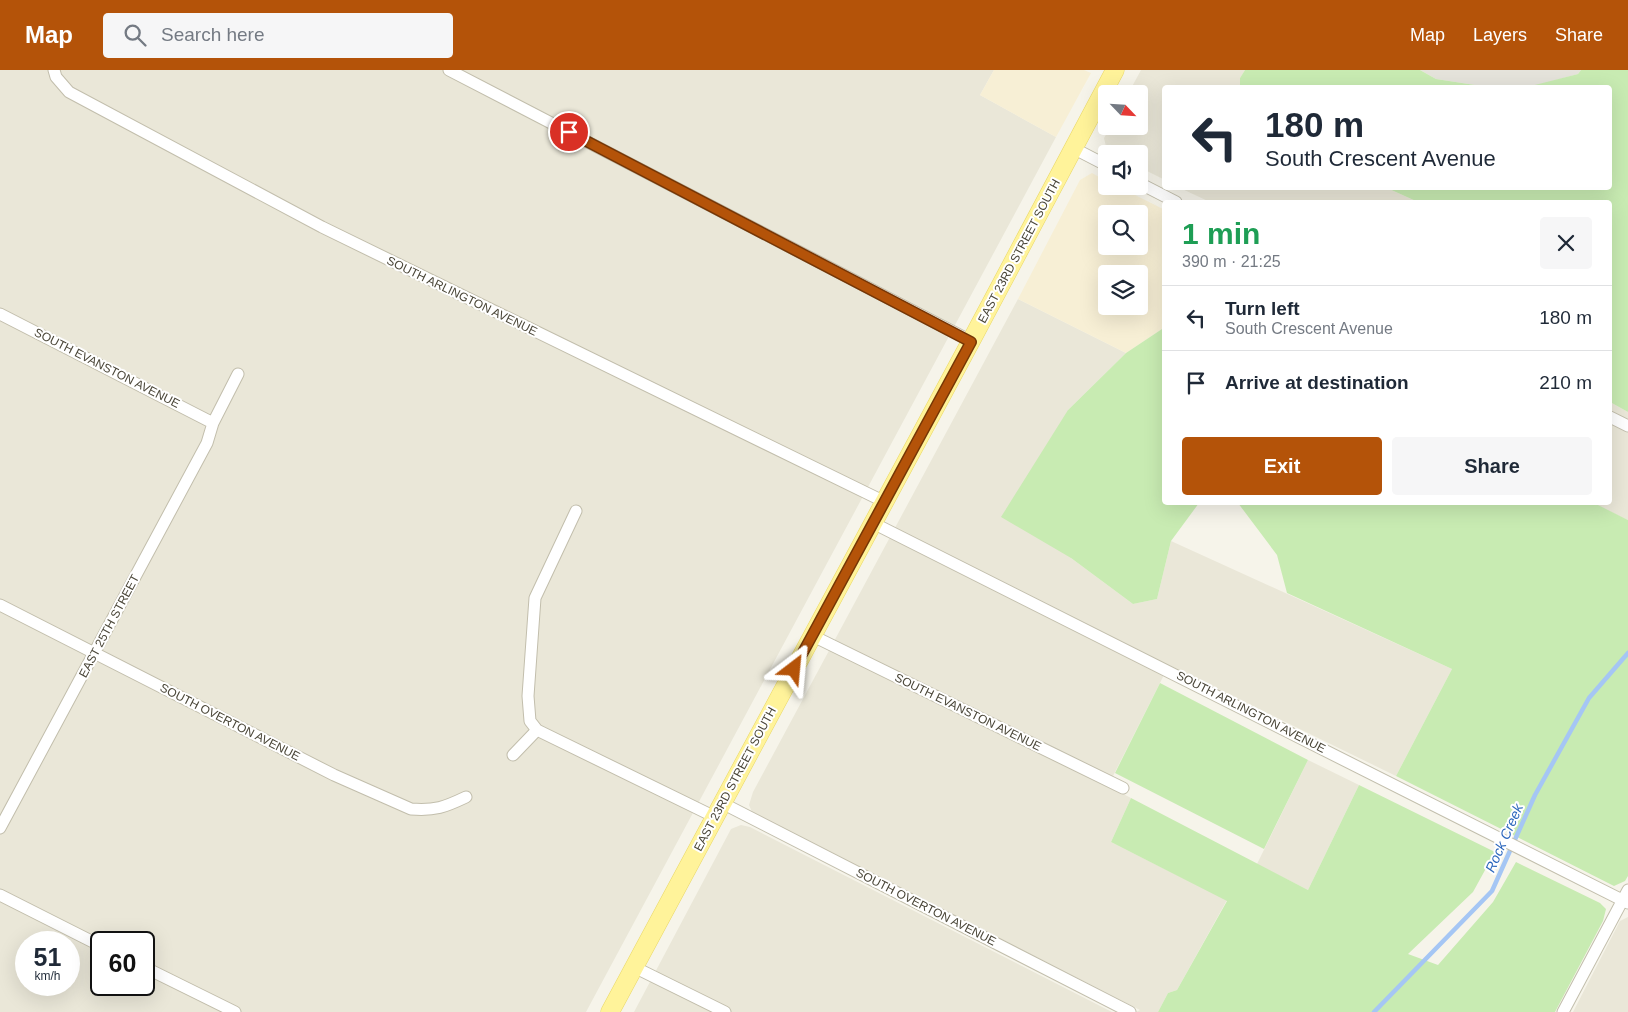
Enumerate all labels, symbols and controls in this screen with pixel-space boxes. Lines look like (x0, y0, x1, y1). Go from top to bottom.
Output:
search box (103, 13, 453, 58)
text: Map (25, 21, 73, 48)
icon: search (121, 21, 149, 49)
text: Search here (161, 24, 265, 45)
text: Map (1410, 25, 1445, 45)
text: Layers (1473, 25, 1527, 45)
text: Share (1555, 25, 1603, 45)
north arrow (1098, 85, 1148, 135)
map controls (1098, 85, 1148, 315)
icon: left (1182, 105, 1247, 170)
text: 180 m (1265, 105, 1364, 144)
pin (548, 111, 590, 153)
icon: arrive (555, 118, 583, 146)
button: sound (1098, 145, 1148, 195)
text: South Crescent Avenue (1265, 146, 1496, 171)
street label: EAST 23RD STREET SOUTH (975, 177, 1063, 325)
button: search (1098, 205, 1148, 255)
text: 1 min (1182, 217, 1260, 250)
button: close (1540, 217, 1592, 269)
street label: SOUTH ARLINGTON AVENUE (385, 253, 539, 339)
text: 390 m · 21:25 (1182, 253, 1281, 270)
button: layers (1098, 265, 1148, 315)
text: Turn left (1225, 298, 1300, 319)
icon: left (1182, 304, 1210, 332)
text: 180 m (1539, 307, 1592, 328)
text: South Crescent Avenue (1225, 320, 1393, 337)
street label: SOUTH EVANSTON AVENUE (32, 325, 182, 411)
icon: arrive (1182, 369, 1210, 397)
text: Arrive at destination (1225, 372, 1409, 393)
text: 210 m (1539, 372, 1592, 393)
button: Exit (1182, 437, 1382, 495)
button: Share (1392, 437, 1592, 495)
street label: EAST 25TH STREET (76, 572, 142, 680)
position arrow (767, 642, 819, 694)
street label: SOUTH ARLINGTON AVENUE (1174, 668, 1328, 756)
street label: SOUTH EVANSTON AVENUE (892, 670, 1044, 754)
street label: SOUTH OVERTON AVENUE (158, 680, 302, 764)
street label: EAST 23RD STREET SOUTH (691, 705, 779, 853)
water label: Rock Creek (1482, 800, 1527, 875)
street label: SOUTH OVERTON AVENUE (854, 865, 998, 949)
speed limit sign: 60 (90, 931, 155, 996)
text: 51 (34, 943, 61, 971)
text: km/h (34, 969, 61, 983)

